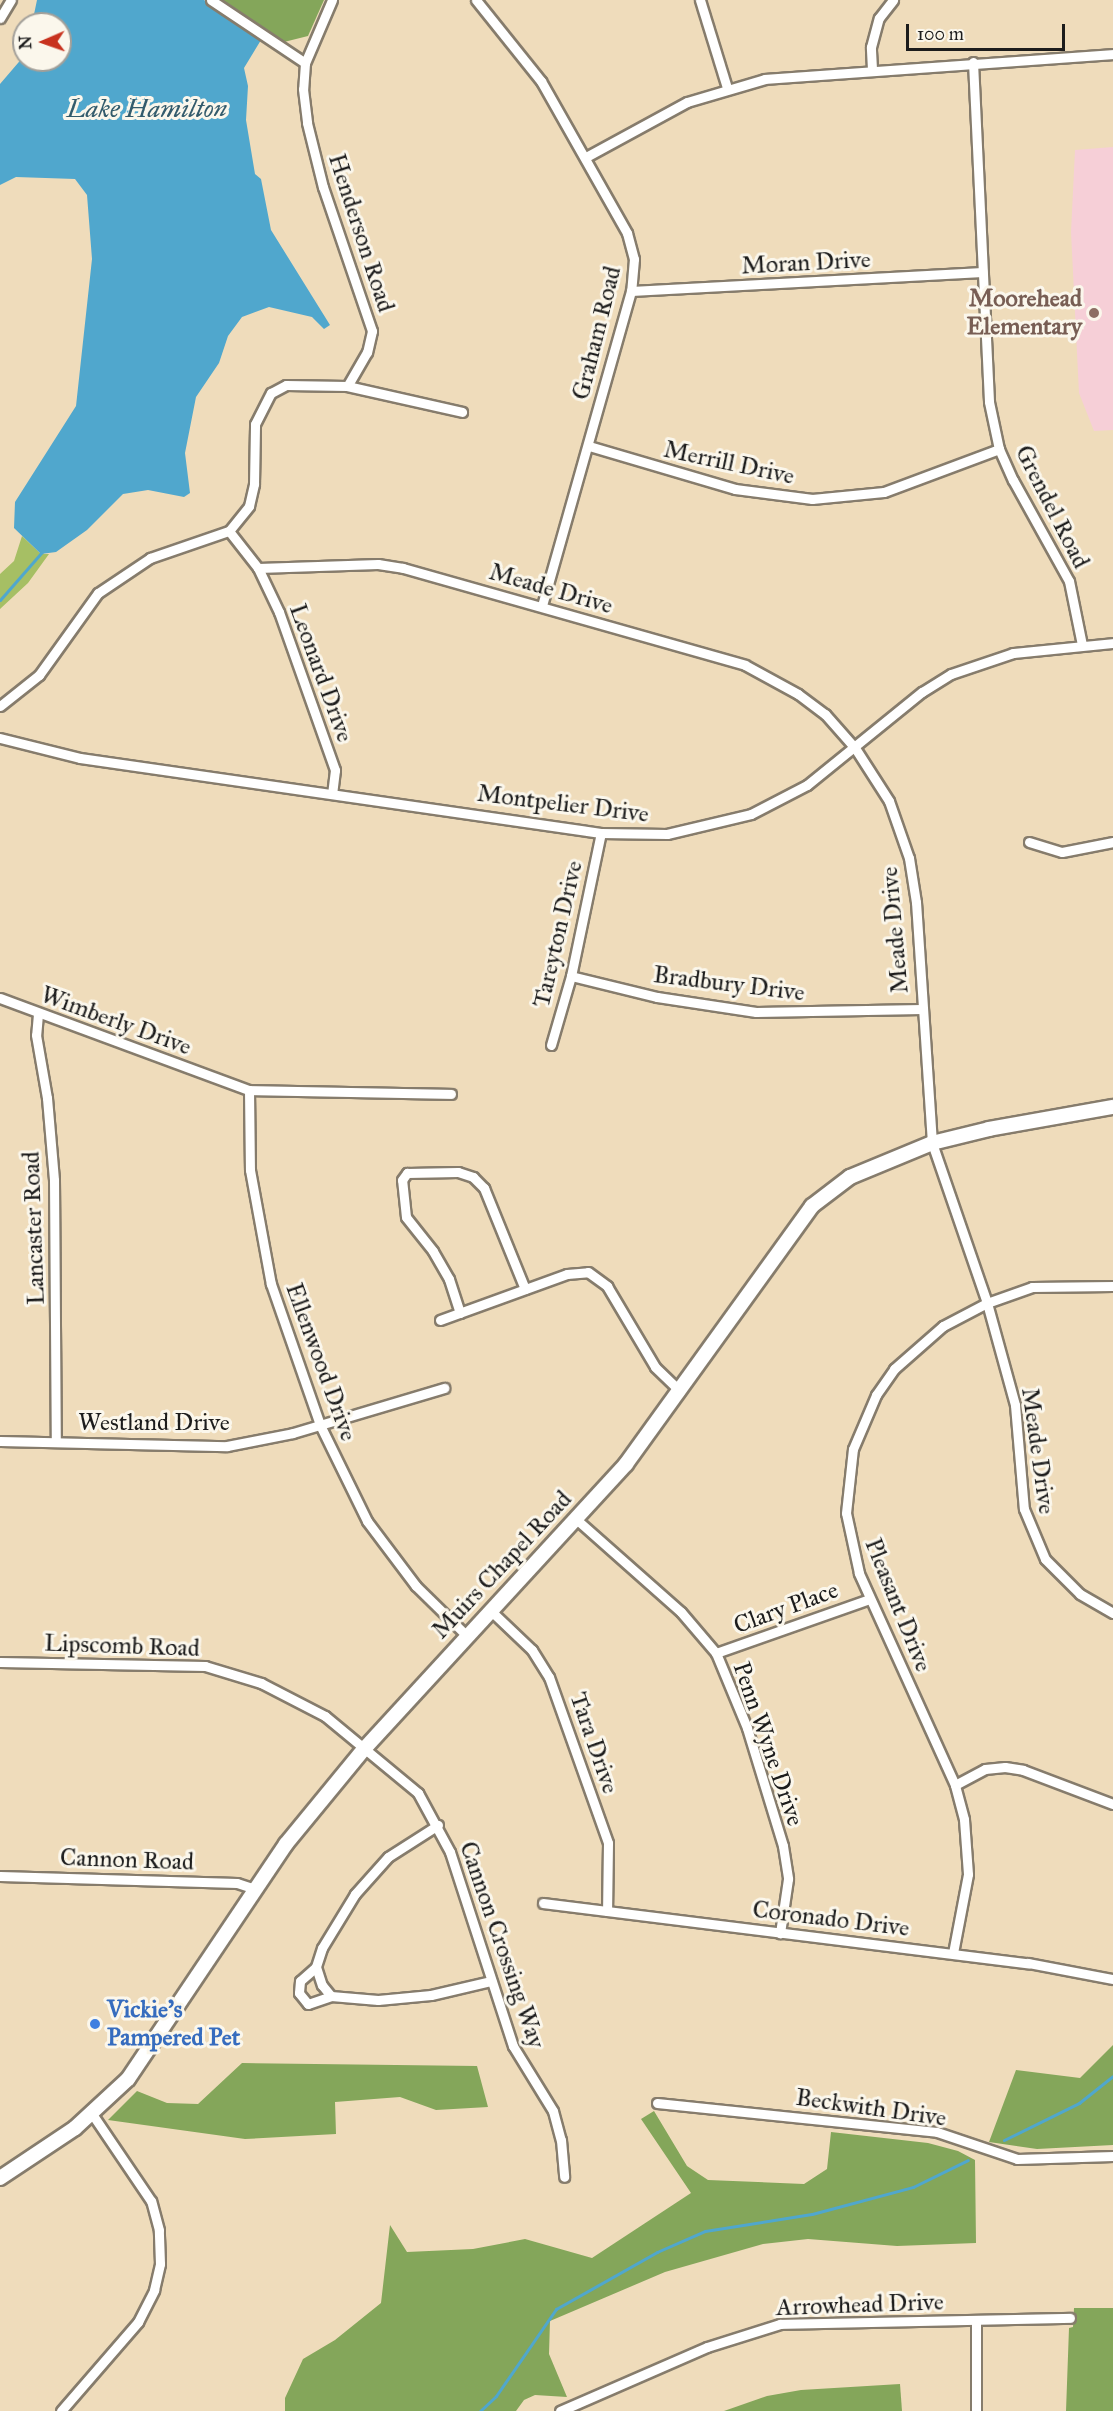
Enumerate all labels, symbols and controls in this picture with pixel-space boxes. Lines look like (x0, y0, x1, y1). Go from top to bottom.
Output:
north arrow (12, 12, 72, 72)
scale bar (909, 12, 1068, 50)
text: 100 m (917, 23, 964, 45)
text: N (16, 35, 35, 50)
water label: Lake Hamilton (67, 93, 227, 125)
street label: Henderson Road (322, 150, 400, 316)
street label: Moran Drive (741, 245, 871, 281)
street label: Graham Road (567, 263, 627, 403)
place label: Moorehead Elementary (967, 285, 1082, 341)
marker: Moorehead Elementary (1087, 306, 1101, 320)
street label: Merrill Drive (661, 435, 797, 491)
street label: Grendel Road (1009, 441, 1095, 573)
street label: Meade Drive (486, 558, 616, 620)
street label: Leonard Drive (283, 600, 359, 746)
street label: Montpelier Drive (476, 779, 650, 829)
street label: Tareyton Drive (527, 858, 589, 1010)
street label: Meade Drive (875, 865, 915, 995)
street label: Bradbury Drive (652, 960, 806, 1008)
street label: Wimberly Drive (37, 980, 195, 1062)
street label: Lancaster Road (17, 1151, 51, 1305)
street label: Ellenwood Drive (279, 1279, 363, 1445)
street label: Meade Drive (1015, 1386, 1061, 1516)
street label: Westland Drive (78, 1409, 230, 1437)
street label: Muirs Chapel Road (426, 1485, 578, 1645)
street label: Pleasant Drive (858, 1534, 938, 1676)
street label: Clary Place (730, 1576, 842, 1640)
street label: Lipscomb Road (44, 1629, 200, 1663)
street label: Penn Wyne Drive (726, 1658, 810, 1830)
street label: Tara Drive (563, 1689, 625, 1797)
street label: Cannon Crossing Way (453, 1838, 551, 2052)
street label: Cannon Road (60, 1843, 194, 1877)
street label: Coronado Drive (751, 1895, 911, 1943)
place label: Vickie's Pampered Pet (107, 1996, 240, 2052)
marker: Vickie's Pampered Pet (88, 2017, 102, 2031)
street label: Beckwith Drive (794, 2083, 948, 2133)
street label: Arrowhead Drive (776, 2288, 944, 2322)

